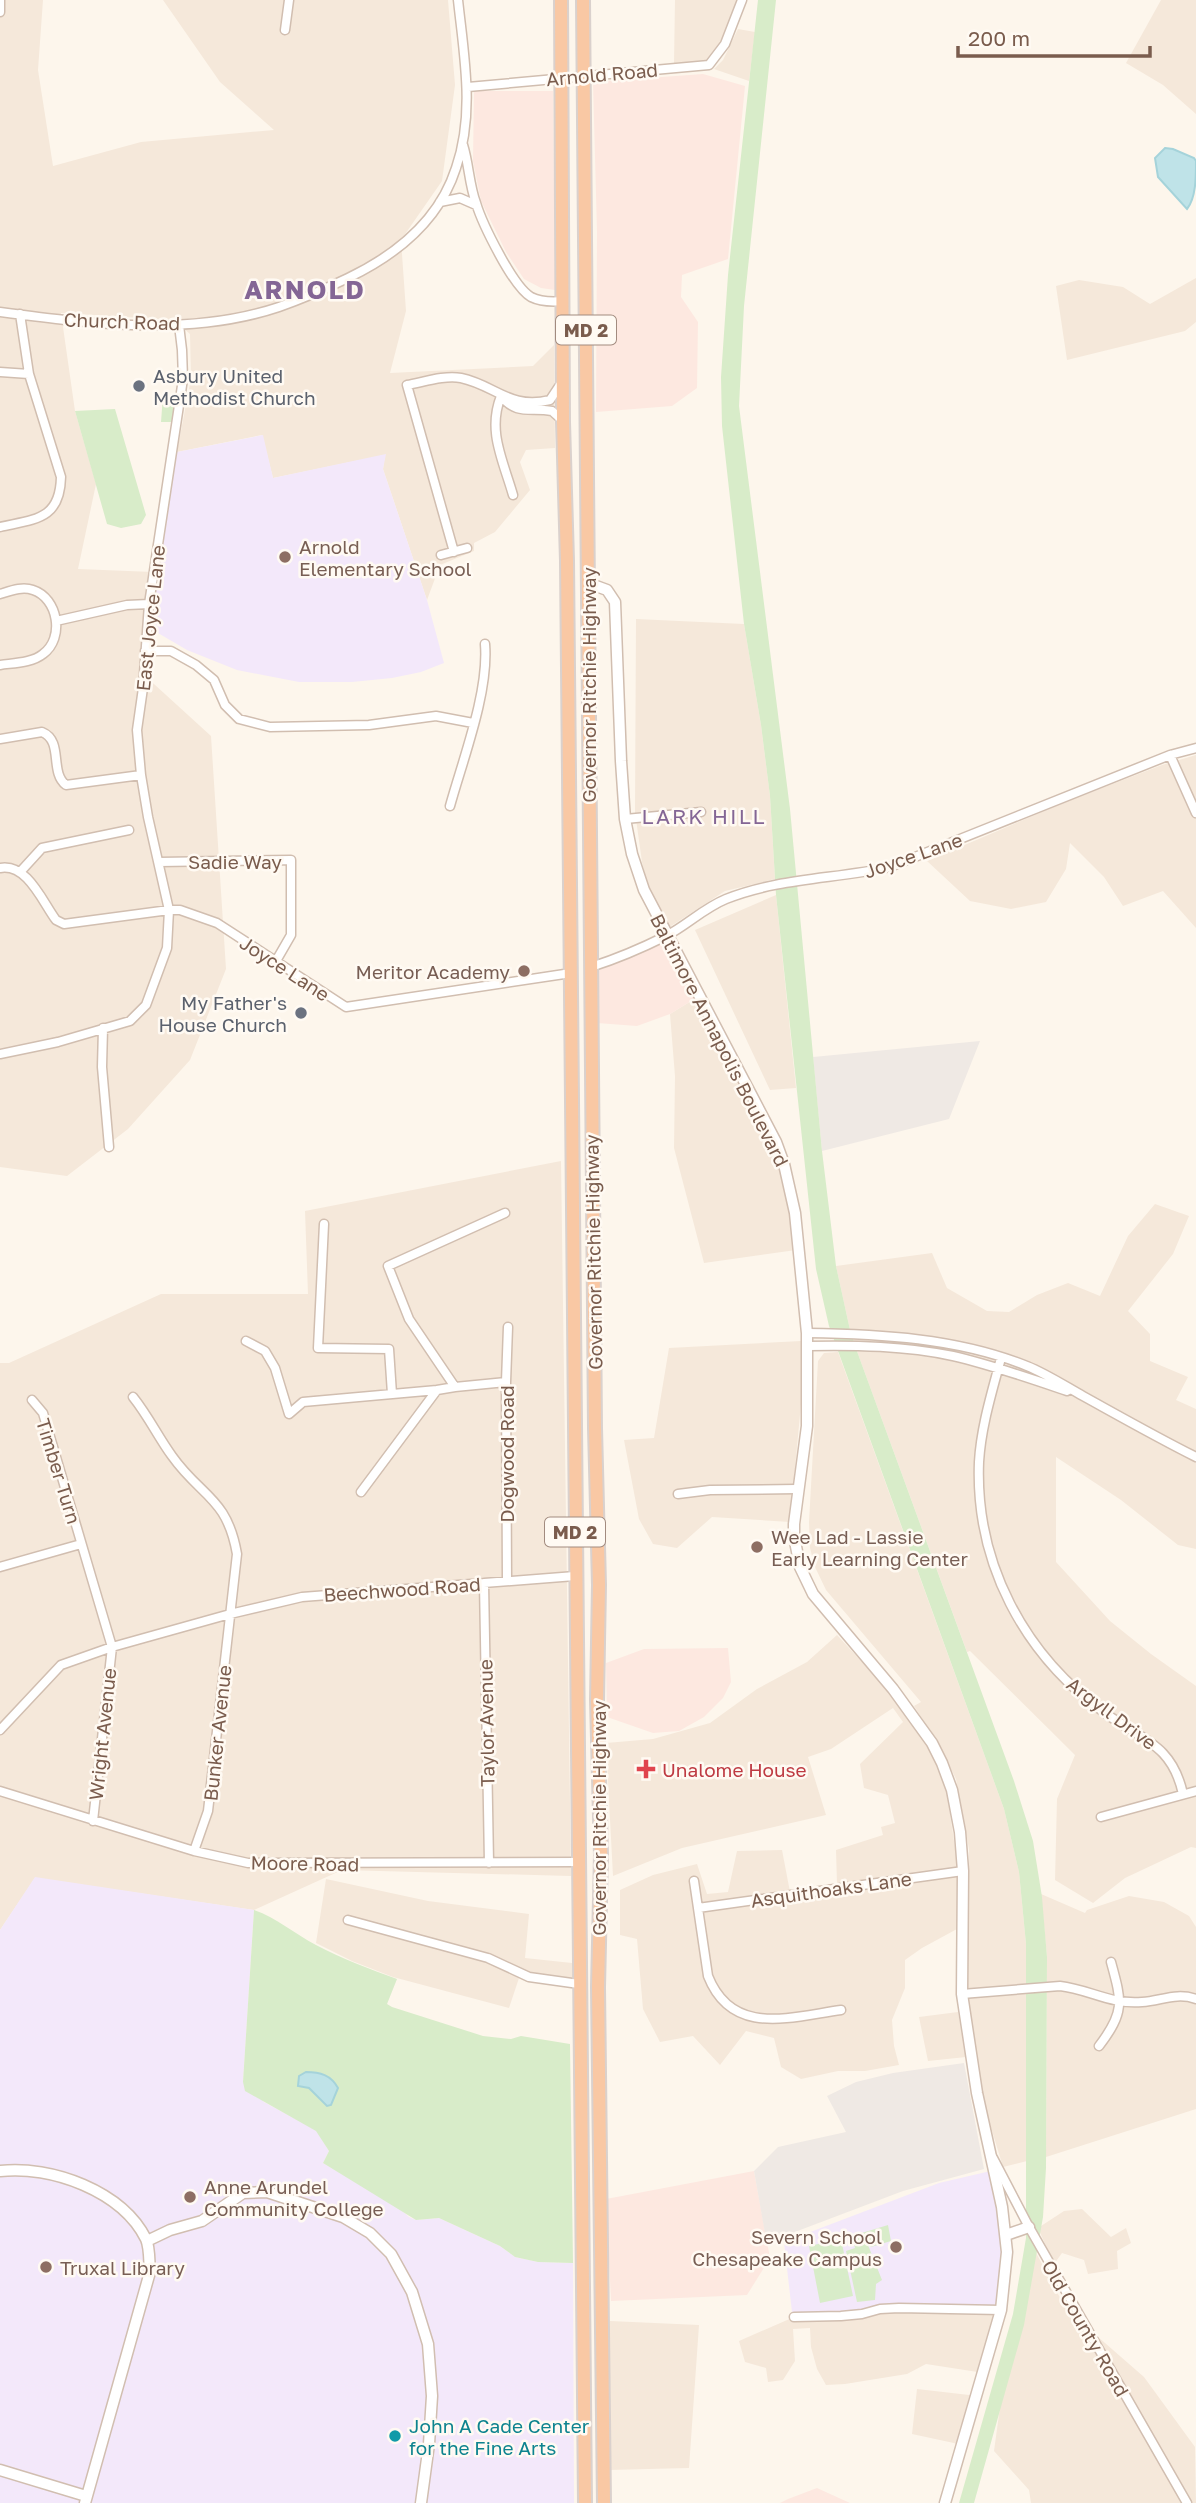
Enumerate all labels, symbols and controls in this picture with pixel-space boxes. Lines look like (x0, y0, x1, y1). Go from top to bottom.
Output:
scale bar (958, 14, 1150, 58)
text: 200 m (968, 25, 1030, 51)
street label: Arnold Road (545, 58, 659, 90)
district label: ARNOLD (244, 274, 366, 305)
street label: Church Road (63, 307, 181, 335)
road number: MD 2 (556, 316, 616, 344)
place label: Asbury United Methodist Church (153, 364, 316, 409)
marker: Asbury United Methodist Church (131, 378, 147, 394)
place label: Arnold Elementary School (299, 535, 472, 580)
street label: East Joyce Lane (131, 544, 169, 692)
marker: Arnold Elementary School (277, 549, 293, 565)
street label: Governor Ritchie Highway (577, 567, 600, 803)
district label: LARK HILL (641, 803, 767, 829)
street label: Joyce Lane (861, 827, 965, 883)
street label: Sadie Way (188, 850, 282, 873)
street label: Baltimore Annapolis Boulevard (646, 910, 794, 1170)
street label: Joyce Lane (236, 930, 334, 1006)
place label: Meritor Academy (356, 960, 510, 983)
marker: Meritor Academy (516, 963, 532, 979)
place label: My Father's House Church (158, 991, 287, 1036)
marker: My Father's House Church (293, 1005, 309, 1021)
street label: Governor Ritchie Highway (579, 1134, 607, 1370)
street label: Dogwood Road (495, 1385, 518, 1523)
street label: Timber Turn (32, 1415, 86, 1527)
road number: MD 2 (545, 1518, 605, 1546)
place label: Wee Lad - Lassie Early Learning Center (771, 1525, 968, 1570)
marker: Wee Lad - Lassie Early Learning Center (749, 1539, 765, 1555)
street label: Beechwood Road (323, 1572, 481, 1606)
street label: Taylor Avenue (473, 1659, 499, 1787)
street label: Bunker Avenue (198, 1664, 236, 1802)
street label: Wright Avenue (84, 1667, 120, 1801)
street label: Argyll Drive (1063, 1672, 1161, 1754)
street label: Governor Ritchie Highway (587, 1700, 610, 1936)
place label: Unalome House (662, 1758, 807, 1781)
marker: Unalome House (636, 1759, 656, 1779)
street label: Moore Road (250, 1851, 360, 1875)
street label: Asquithoaks Lane (749, 1866, 913, 1912)
place label: Anne Arundel Community College (204, 2175, 384, 2220)
marker: Anne Arundel Community College (182, 2189, 198, 2205)
place label: Severn School Chesapeake Campus (692, 2225, 882, 2270)
marker: Severn School Chesapeake Campus (888, 2239, 904, 2255)
place label: Truxal Library (60, 2256, 185, 2279)
street label: Old County Road (1038, 2256, 1134, 2400)
marker: Truxal Library (38, 2259, 54, 2275)
place label: John A Cade Center for the Fine Arts (409, 2414, 590, 2459)
marker: John A Cade Center for the Fine Arts (387, 2428, 403, 2444)

